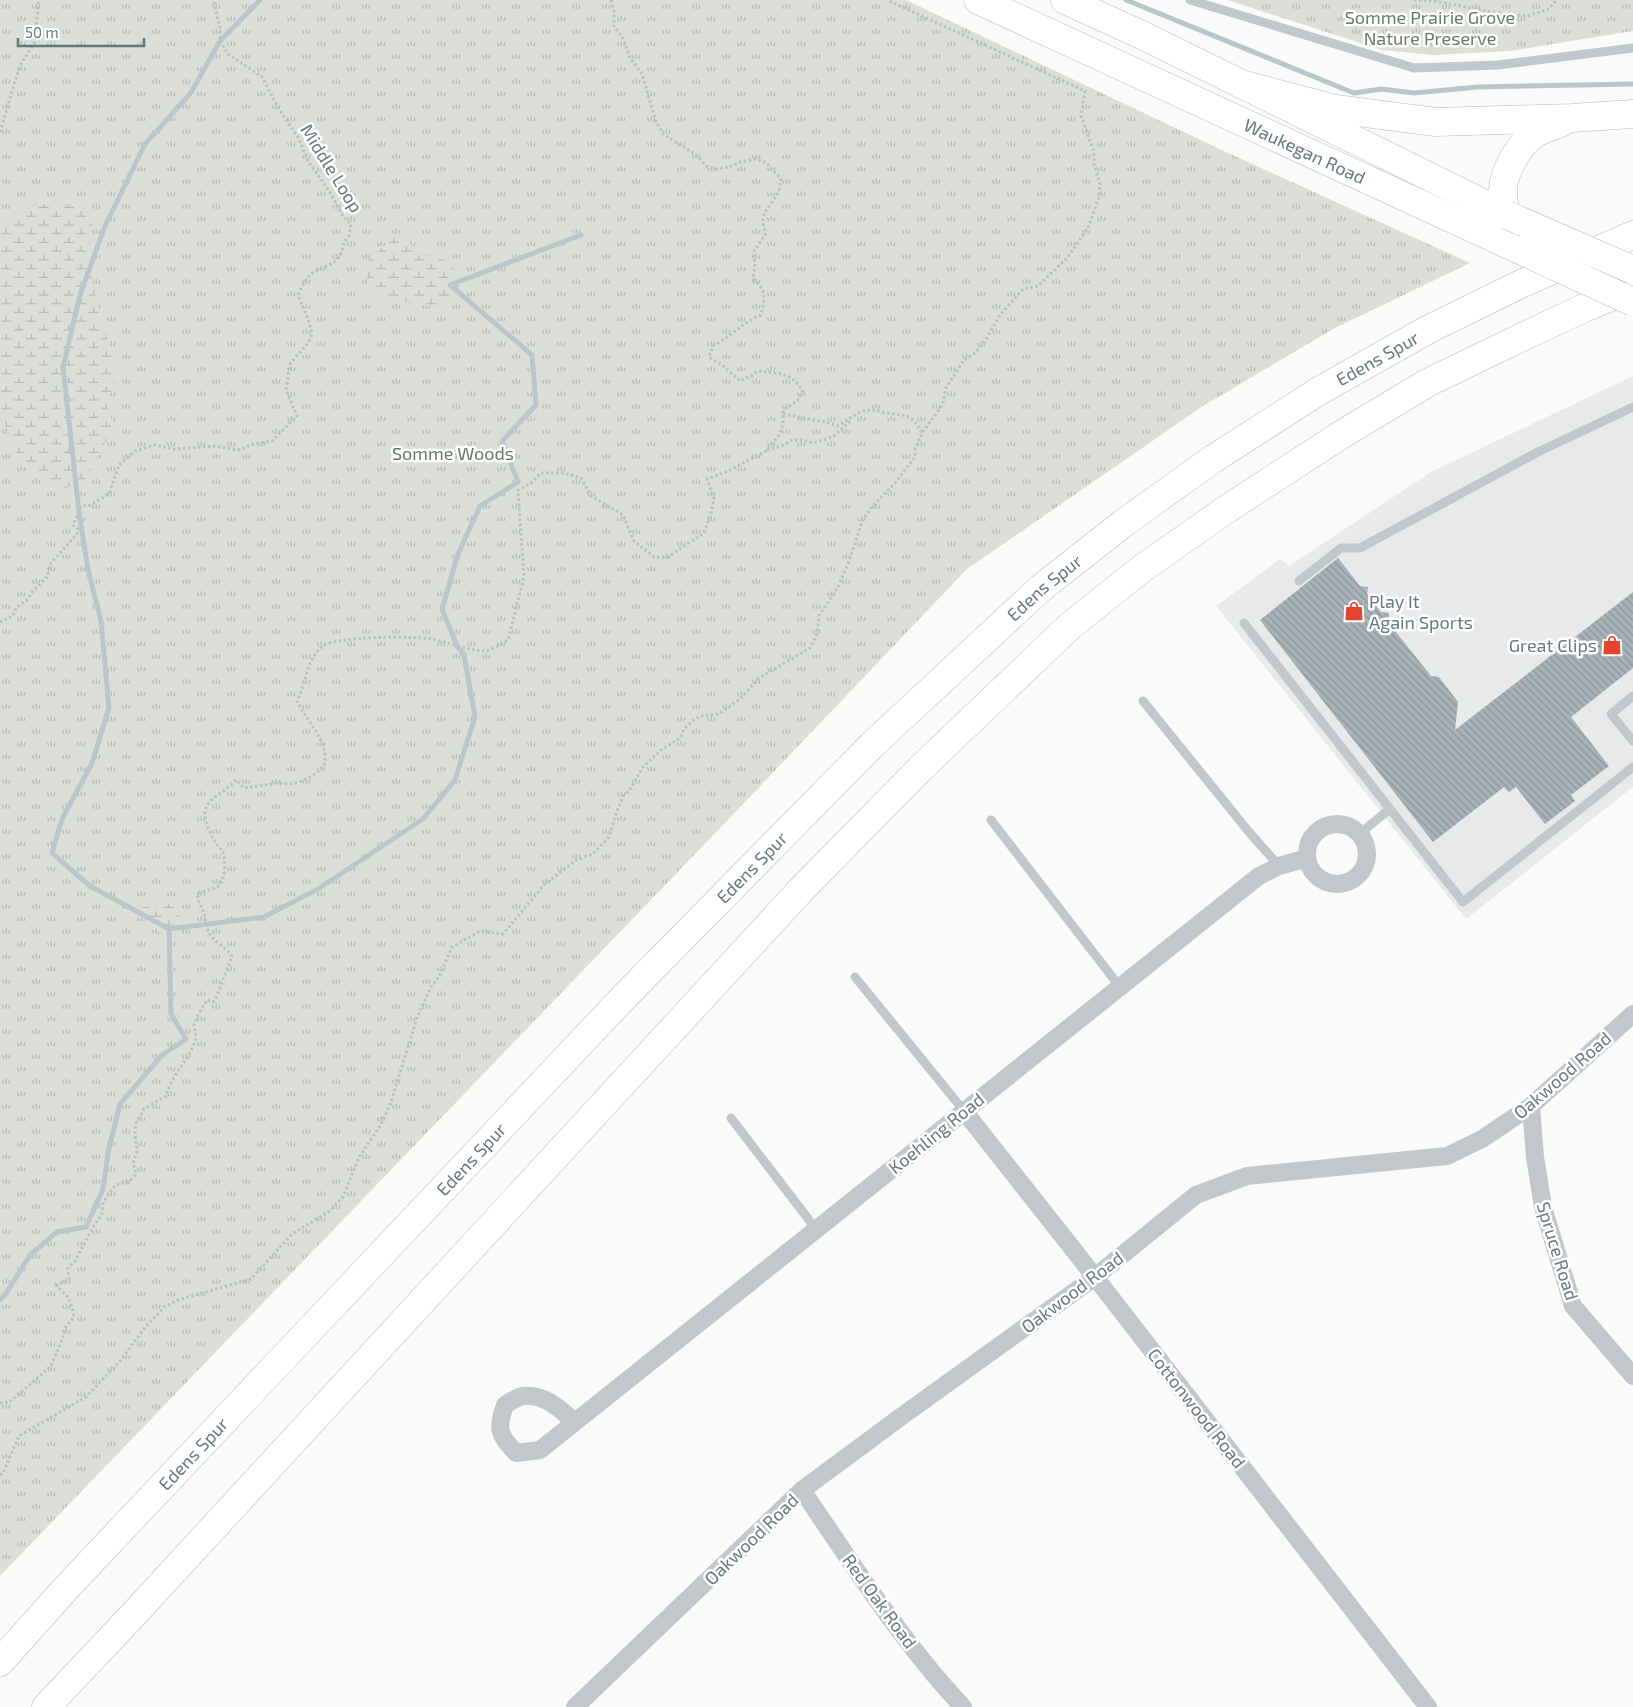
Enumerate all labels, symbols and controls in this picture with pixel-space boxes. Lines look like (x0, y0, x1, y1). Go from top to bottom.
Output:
park label: Somme Prairie Grove Nature Preserve (1345, 6, 1515, 49)
scale bar (18, 15, 144, 47)
text: 50 m (25, 23, 59, 41)
street label: Waukegan Road (1241, 113, 1369, 188)
street label: Middle Loop (296, 120, 368, 216)
street label: Edens Spur (1332, 326, 1423, 390)
park label: Somme Woods (392, 442, 514, 464)
street label: Edens Spur (1002, 549, 1086, 625)
place label: Play It Again Sports (1369, 590, 1473, 633)
shop icon: Play It Again Sports (1343, 600, 1365, 622)
place label: Great Clips (1509, 634, 1597, 656)
shop icon: Great Clips (1601, 634, 1623, 656)
street label: Edens Spur (712, 827, 792, 908)
street label: Oakwood Road (1509, 1027, 1615, 1123)
street label: Koehling Road (884, 1088, 988, 1178)
street label: Edens Spur (431, 1118, 510, 1200)
street label: Spruce Road (1533, 1199, 1583, 1303)
street label: Oakwood Road (1017, 1246, 1127, 1338)
street label: Cottonwood Road (1143, 1344, 1251, 1472)
street label: Edens Spur (153, 1413, 232, 1495)
street label: Oakwood Road (699, 1489, 803, 1589)
street label: Red Oak Road (838, 1549, 922, 1653)

